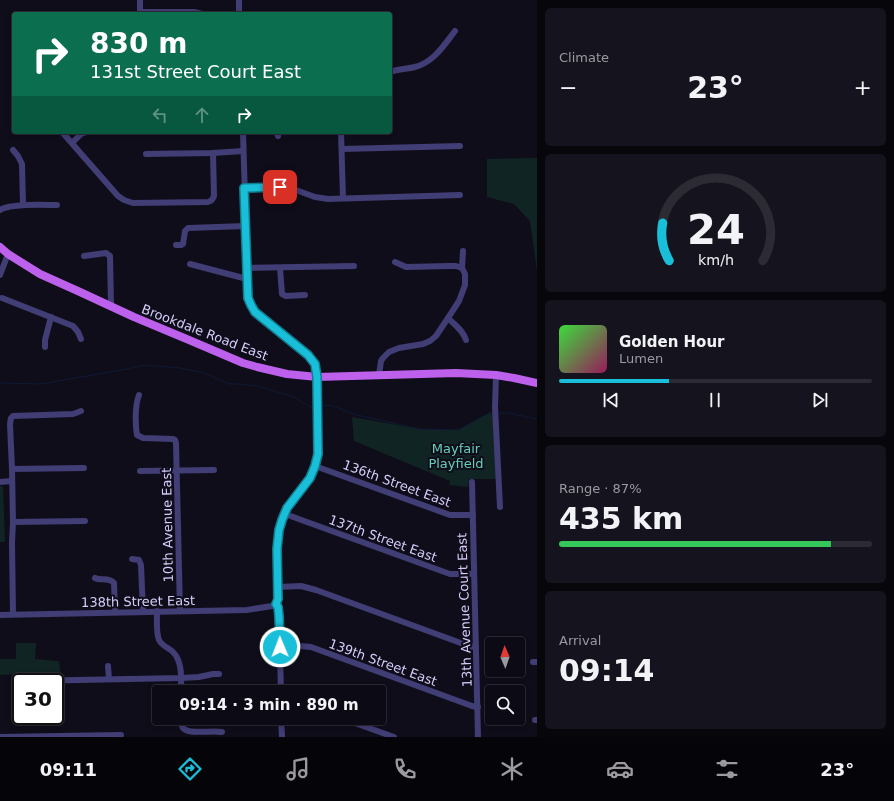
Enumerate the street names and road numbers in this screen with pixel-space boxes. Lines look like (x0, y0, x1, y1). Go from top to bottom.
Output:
street label: Brookdale Road East (139, 301, 270, 364)
street label: 136th Street East (341, 457, 453, 510)
street label: 10th Avenue East (159, 468, 176, 582)
street label: 137th Street East (327, 512, 439, 565)
street label: 13th Avenue Court East (454, 533, 475, 687)
street label: 138th Street East (81, 593, 195, 610)
street label: 139th Street East (327, 636, 439, 689)

